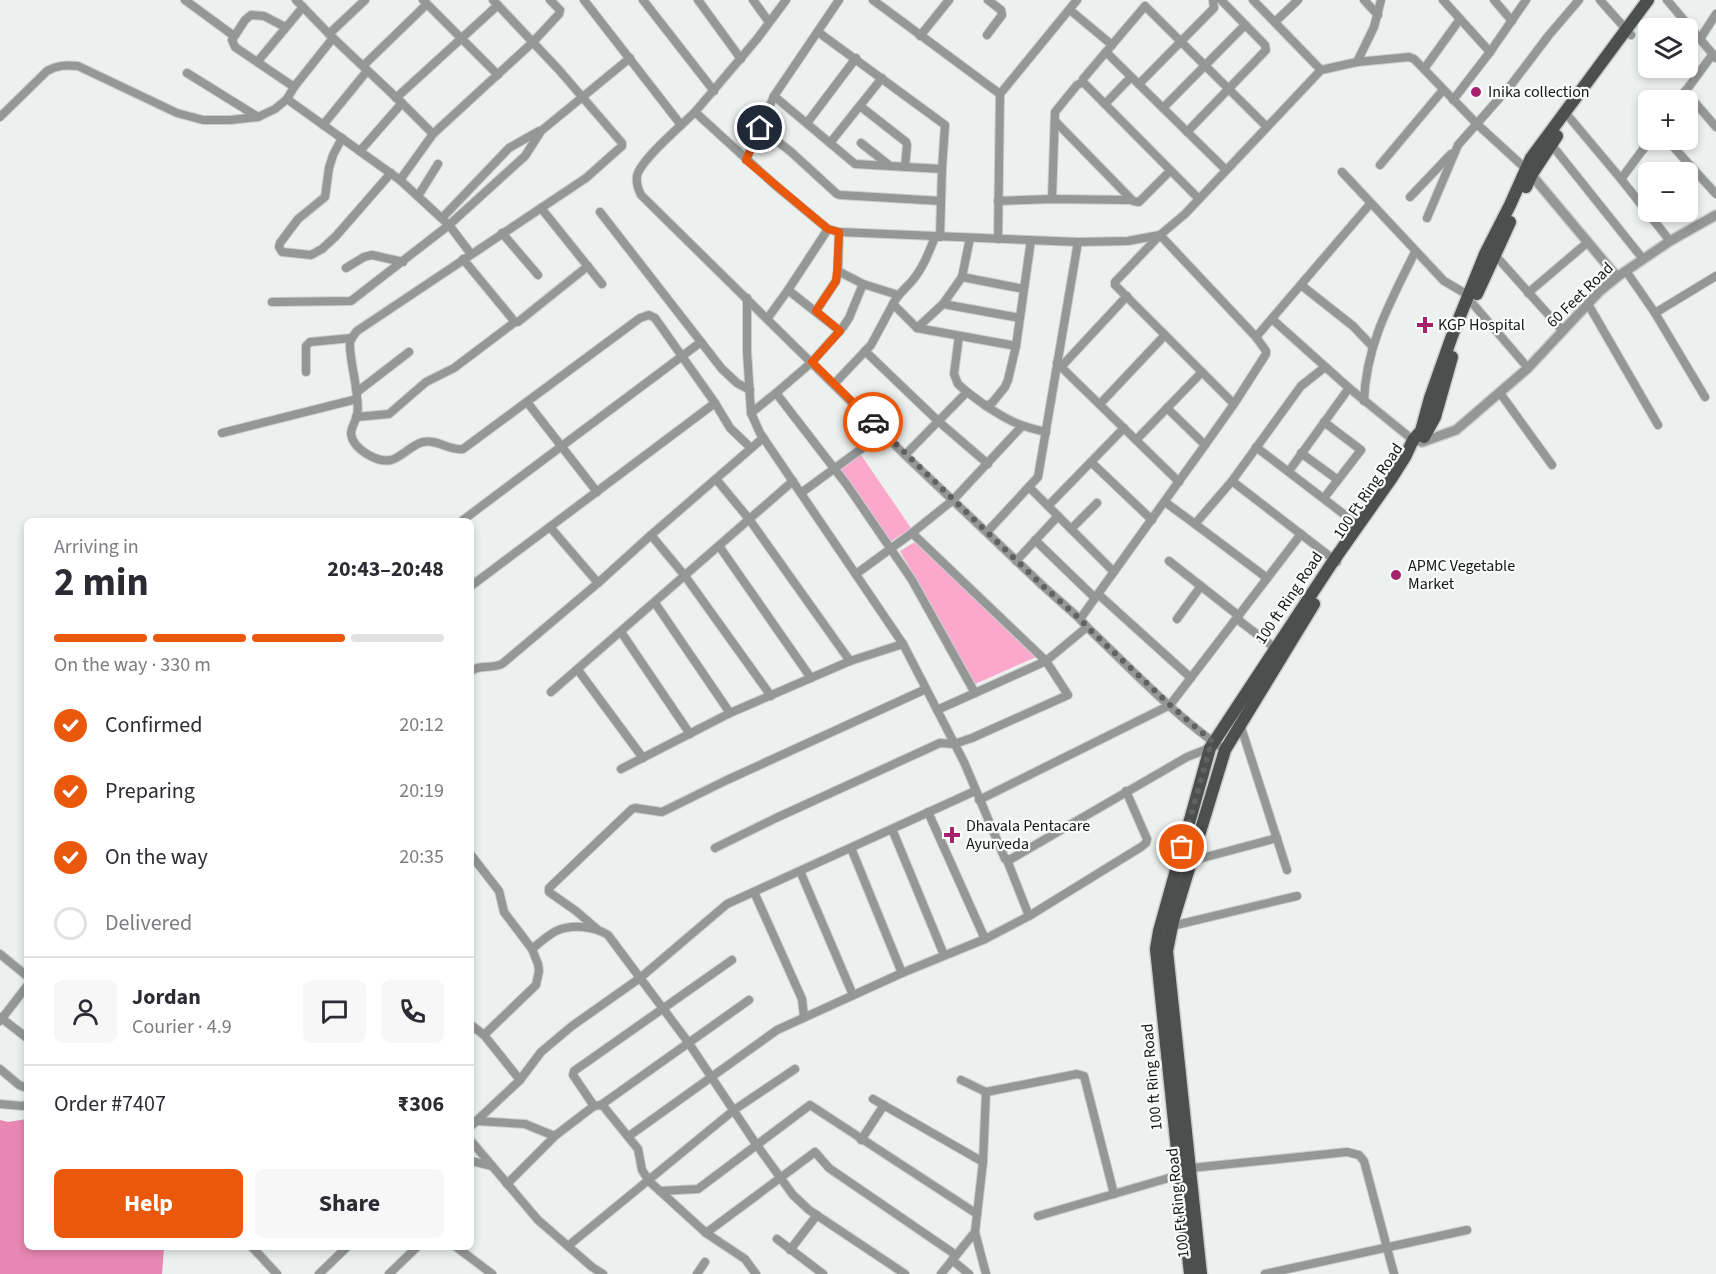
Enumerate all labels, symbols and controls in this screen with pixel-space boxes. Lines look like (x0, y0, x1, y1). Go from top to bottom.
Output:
map controls (1638, 18, 1698, 222)
button: layers (1638, 18, 1698, 78)
place label: Inika collection (1488, 81, 1590, 103)
marker: Inika collection (1469, 85, 1483, 99)
button: + (1638, 90, 1698, 150)
pin (734, 102, 785, 153)
icon: home (743, 111, 776, 144)
button: − (1638, 162, 1698, 222)
street label: 60 Feet Road (1542, 257, 1618, 333)
place label: KGP Hospital (1438, 314, 1525, 336)
marker: KGP Hospital (1416, 316, 1434, 334)
courier (843, 392, 903, 452)
icon: car (857, 406, 890, 439)
street label: 100 Ft Ring Road (1328, 439, 1408, 543)
text: Arriving in (54, 533, 139, 561)
street label: 100 ft Ring Road (1250, 547, 1328, 649)
text: 20:43–20:48 (327, 553, 444, 585)
text: 2 min (54, 555, 149, 611)
place label: APMC Vegetable Market (1408, 555, 1515, 595)
marker: APMC Vegetable Market (1389, 568, 1403, 582)
text: On the way · 330 m (54, 651, 211, 679)
icon: check (54, 709, 87, 742)
text: Confirmed (105, 709, 202, 741)
text: 20:12 (399, 711, 444, 739)
icon: check (54, 775, 87, 808)
text: Preparing (105, 775, 195, 807)
text: 20:19 (399, 777, 444, 805)
place label: Dhavala Pentacare Ayurveda (966, 815, 1090, 855)
pin (1156, 821, 1207, 872)
marker: Dhavala Pentacare Ayurveda (943, 826, 961, 844)
icon: bag (1165, 830, 1198, 863)
icon: check (54, 841, 87, 874)
text: On the way (105, 841, 208, 873)
text: 20:35 (399, 843, 444, 871)
text: Delivered (105, 907, 192, 939)
button: person (54, 980, 117, 1043)
button: chat (303, 980, 366, 1043)
button: phone (381, 980, 444, 1043)
text: Jordan (132, 981, 201, 1013)
text: Courier · 4.9 (132, 1013, 232, 1041)
street label: 100 ft Ring Road (1136, 1023, 1168, 1131)
text: Order #7407 (54, 1088, 166, 1120)
text: ₹306 (398, 1088, 444, 1120)
street label: 100 Ft Ring Road (1161, 1147, 1195, 1259)
button: Help (54, 1169, 243, 1238)
button: Share (255, 1169, 444, 1238)

